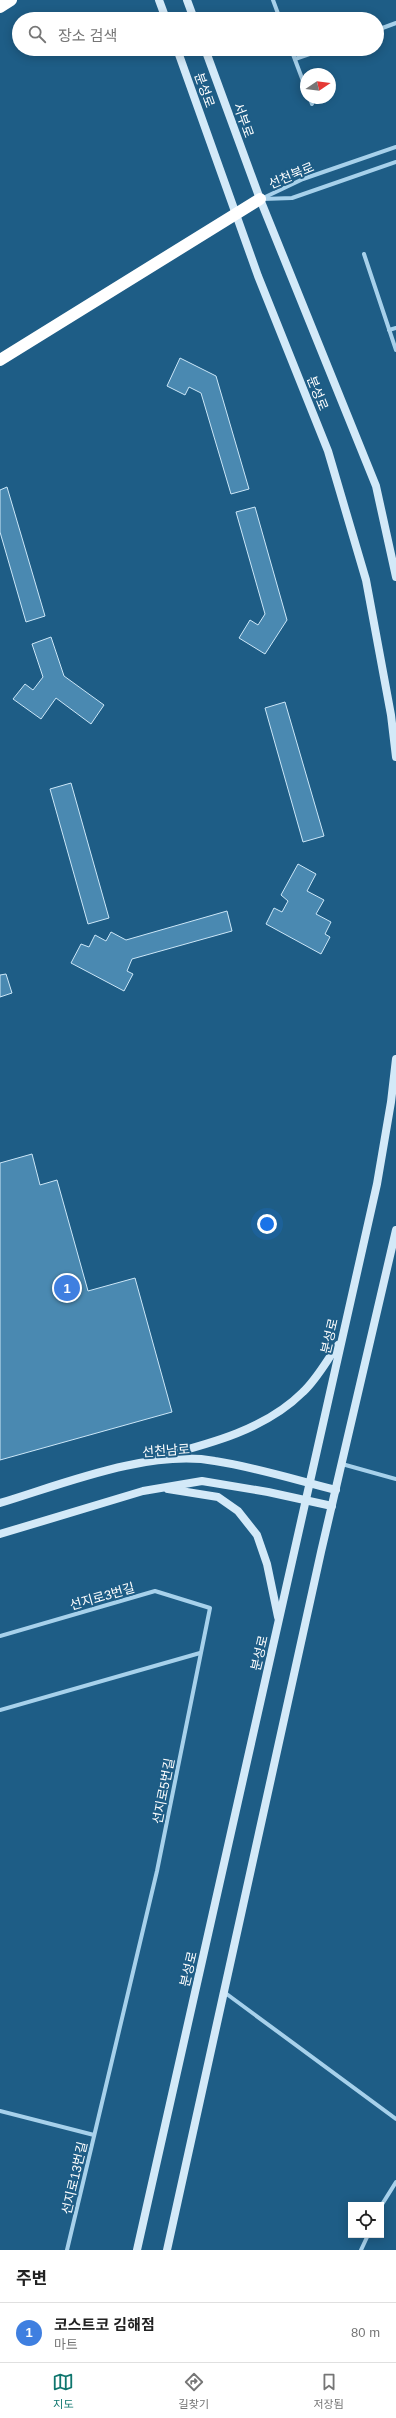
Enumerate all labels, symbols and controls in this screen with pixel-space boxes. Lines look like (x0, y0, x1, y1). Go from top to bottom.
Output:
search box (12, 12, 384, 56)
icon: search (26, 23, 48, 45)
text: 장소 검색 (58, 27, 117, 44)
north arrow (300, 68, 336, 104)
street label: 분성로 (191, 71, 218, 110)
street label: 서부로 (230, 101, 257, 140)
street label: 선천북로 (266, 159, 316, 192)
street label: 분성로 (304, 374, 331, 413)
your location (257, 1214, 277, 1234)
pin: 1 (54, 1273, 80, 1303)
street label: 분성로 (318, 1317, 341, 1355)
street label: 선천남로 (142, 1441, 190, 1460)
street label: 선지로3번길 (68, 1580, 136, 1613)
street label: 분성로 (248, 1634, 271, 1672)
street label: 선지로5번길 (150, 1757, 177, 1825)
street label: 분성로 (177, 1950, 200, 1988)
street label: 선지로13번길 (59, 2140, 90, 2216)
map controls (348, 2202, 384, 2238)
button: locate (348, 2202, 384, 2238)
text: 주변 (16, 2269, 47, 2288)
text: 코스트코 김해점 (54, 2316, 155, 2333)
text: 1 (25, 2325, 33, 2340)
text: 80 m (351, 2325, 380, 2340)
text: 마트 (54, 2337, 78, 2352)
tab: 지도 (52, 2371, 74, 2411)
tab: 길찾기 (179, 2371, 209, 2411)
tab: 저장됨 (313, 2371, 344, 2411)

